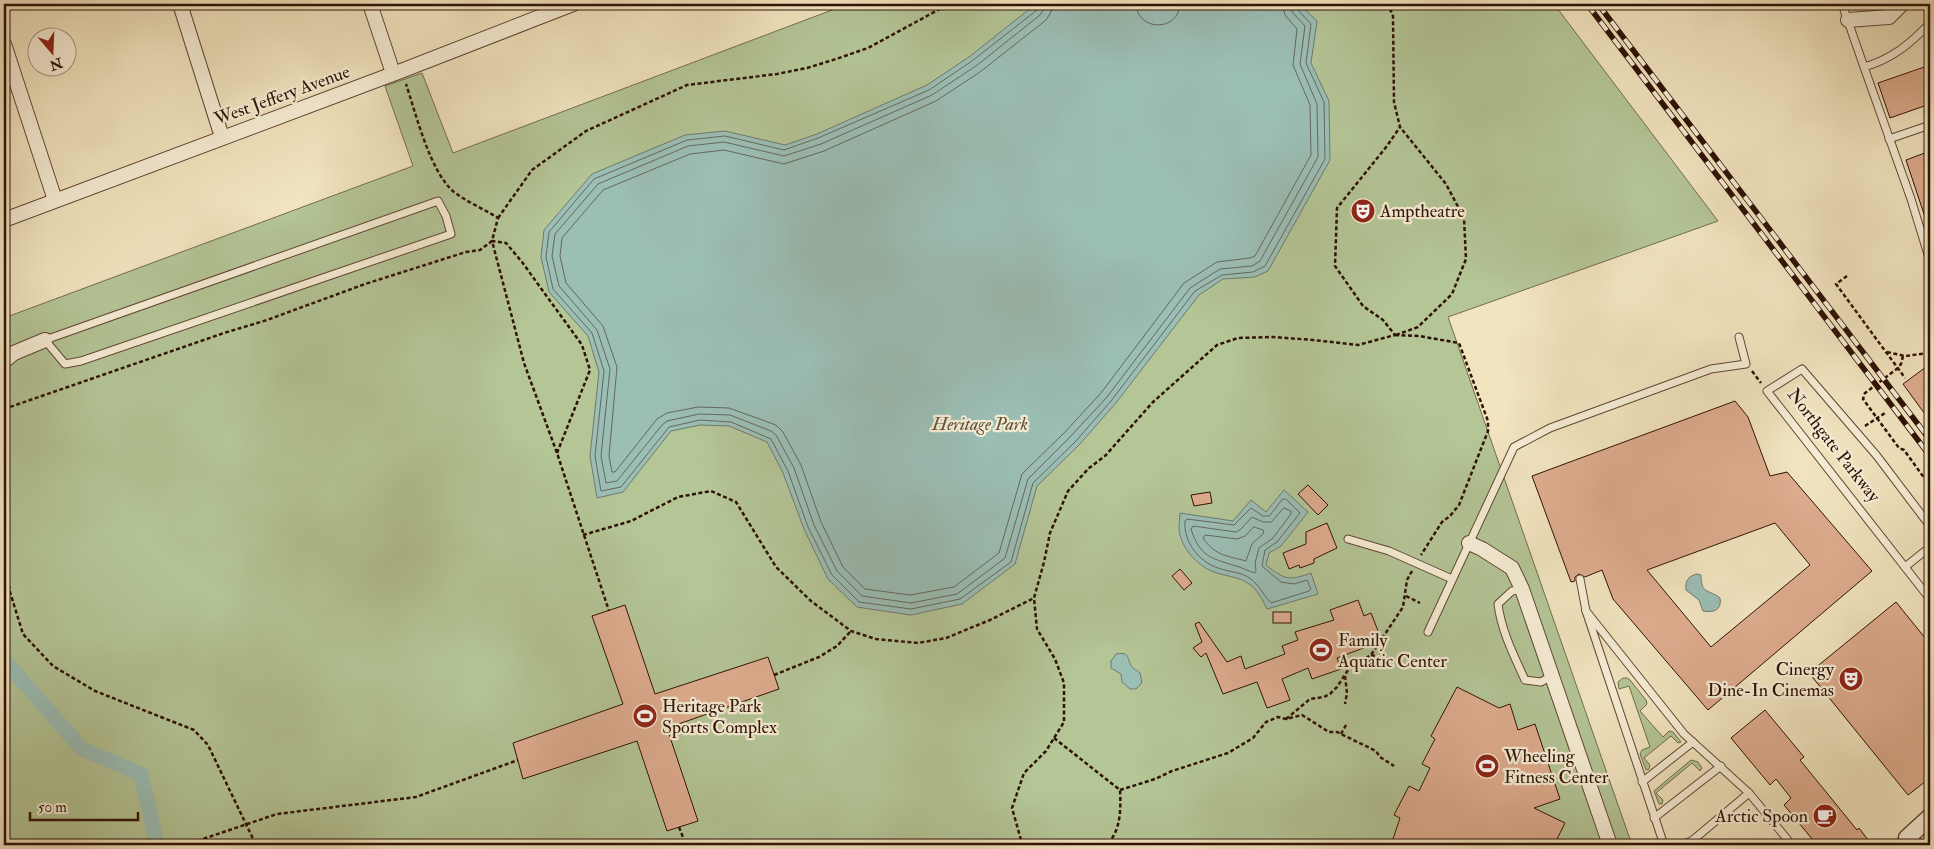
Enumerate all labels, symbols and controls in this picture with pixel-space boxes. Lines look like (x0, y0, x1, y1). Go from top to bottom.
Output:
north arrow (28, 28, 78, 78)
text: N (47, 53, 66, 74)
street label: West Jeffery Avenue (210, 60, 354, 131)
theatre icon: Amptheatre (1350, 198, 1376, 224)
place label: Amptheatre (1379, 200, 1465, 223)
street label: Northgate Parkway (1782, 384, 1886, 508)
park label: Heritage Park (931, 413, 1028, 436)
place label: Family Aquatic Center (1337, 629, 1447, 673)
sports icon: Family Aquatic Center (1308, 637, 1334, 663)
place label: Cinergy Dine-In Cinemas (1708, 658, 1835, 702)
theatre icon: Cinergy Dine-In Cinemas (1838, 666, 1864, 692)
place label: Heritage Park Sports Complex (662, 695, 777, 739)
sports icon: Heritage Park Sports Complex (632, 703, 658, 729)
place label: Wheeling Fitness Center (1503, 745, 1609, 789)
sports icon: Wheeling Fitness Center (1474, 753, 1500, 779)
scale bar (30, 789, 138, 821)
text: 50 m (38, 798, 67, 817)
cafe icon: Arctic Spoon (1812, 803, 1838, 829)
place label: Arctic Spoon (1714, 805, 1808, 828)

